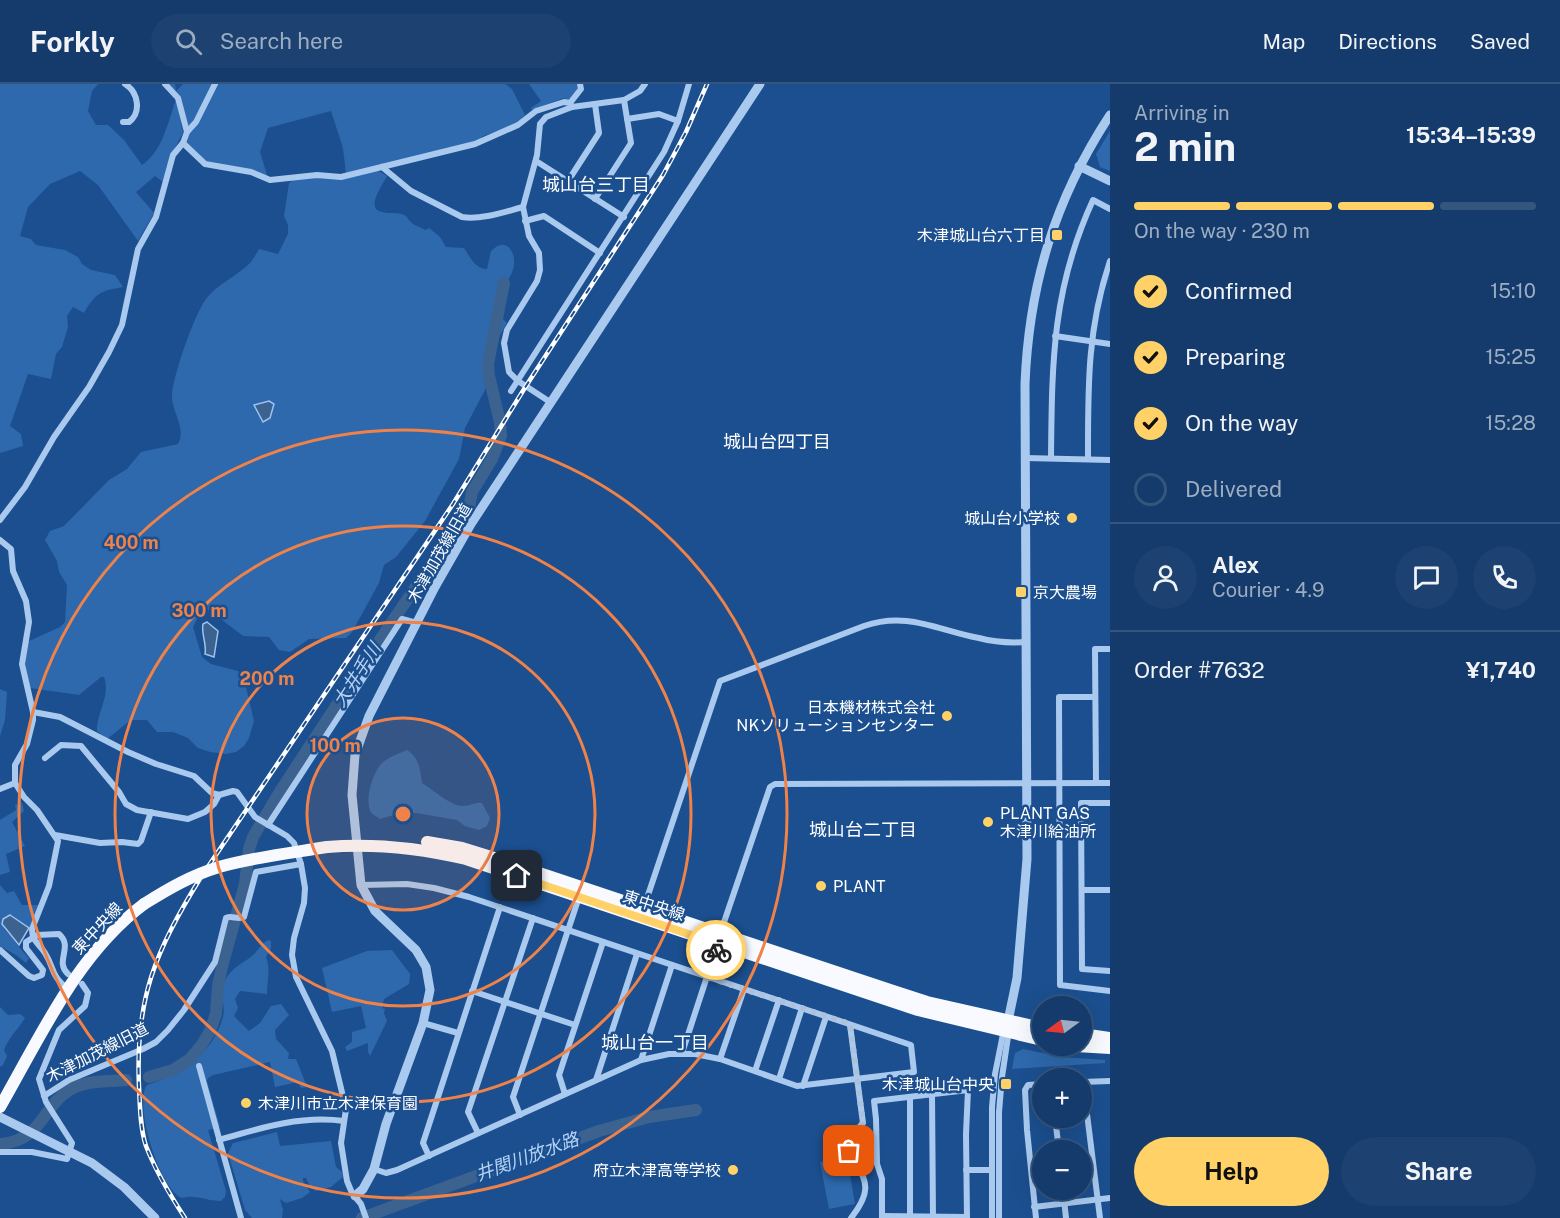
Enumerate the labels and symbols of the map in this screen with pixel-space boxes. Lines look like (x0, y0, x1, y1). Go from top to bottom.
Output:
district label: 城山台三丁目 (542, 174, 650, 195)
place label: 木津城山台六丁目 (917, 226, 1045, 245)
marker: 木津城山台六丁目 (1050, 228, 1064, 242)
district label: 城山台四丁目 (723, 431, 831, 452)
street label: 木津加茂線旧道 (403, 500, 476, 607)
place label: 城山台小学校 (964, 509, 1060, 528)
marker: 城山台小学校 (1065, 511, 1079, 525)
text: 400 m (103, 532, 159, 553)
place label: 京大農場 (1033, 583, 1097, 602)
marker: 京大農場 (1014, 585, 1028, 599)
text: 300 m (171, 600, 227, 621)
water label: 大井手川 (328, 637, 386, 711)
text: 200 m (240, 668, 294, 689)
place label: 日本機材株式会社 NKソリューションセンター (736, 698, 935, 735)
marker: 日本機材株式会社 NKソリューションセンター (940, 709, 954, 723)
text: 100 m (309, 735, 361, 756)
centre of rings (393, 804, 413, 824)
place label: PLANT GAS 木津川給油所 (1000, 804, 1096, 841)
marker: PLANT GAS 木津川給油所 (981, 815, 995, 829)
district label: 城山台二丁目 (809, 819, 917, 840)
pin (491, 850, 542, 901)
place label: PLANT (833, 877, 886, 896)
marker: PLANT (814, 879, 828, 893)
street label: 東中央線 (620, 887, 687, 924)
street label: 東中央線 (69, 898, 126, 958)
courier (686, 920, 746, 980)
north arrow (1032, 996, 1092, 1056)
street label: 木津加茂線旧道 (43, 1019, 151, 1086)
district label: 城山台一丁目 (601, 1032, 709, 1053)
place label: 木津城山台中央 (882, 1075, 994, 1094)
marker: 木津城山台中央 (999, 1077, 1013, 1091)
place label: 木津川市立木津保育園 (258, 1094, 418, 1113)
marker: 木津川市立木津保育園 (239, 1096, 253, 1110)
pin (823, 1125, 874, 1176)
water label: 井関川放水路 (472, 1128, 583, 1185)
place label: 府立木津高等学校 (593, 1161, 721, 1180)
marker: 府立木津高等学校 (726, 1163, 740, 1177)

